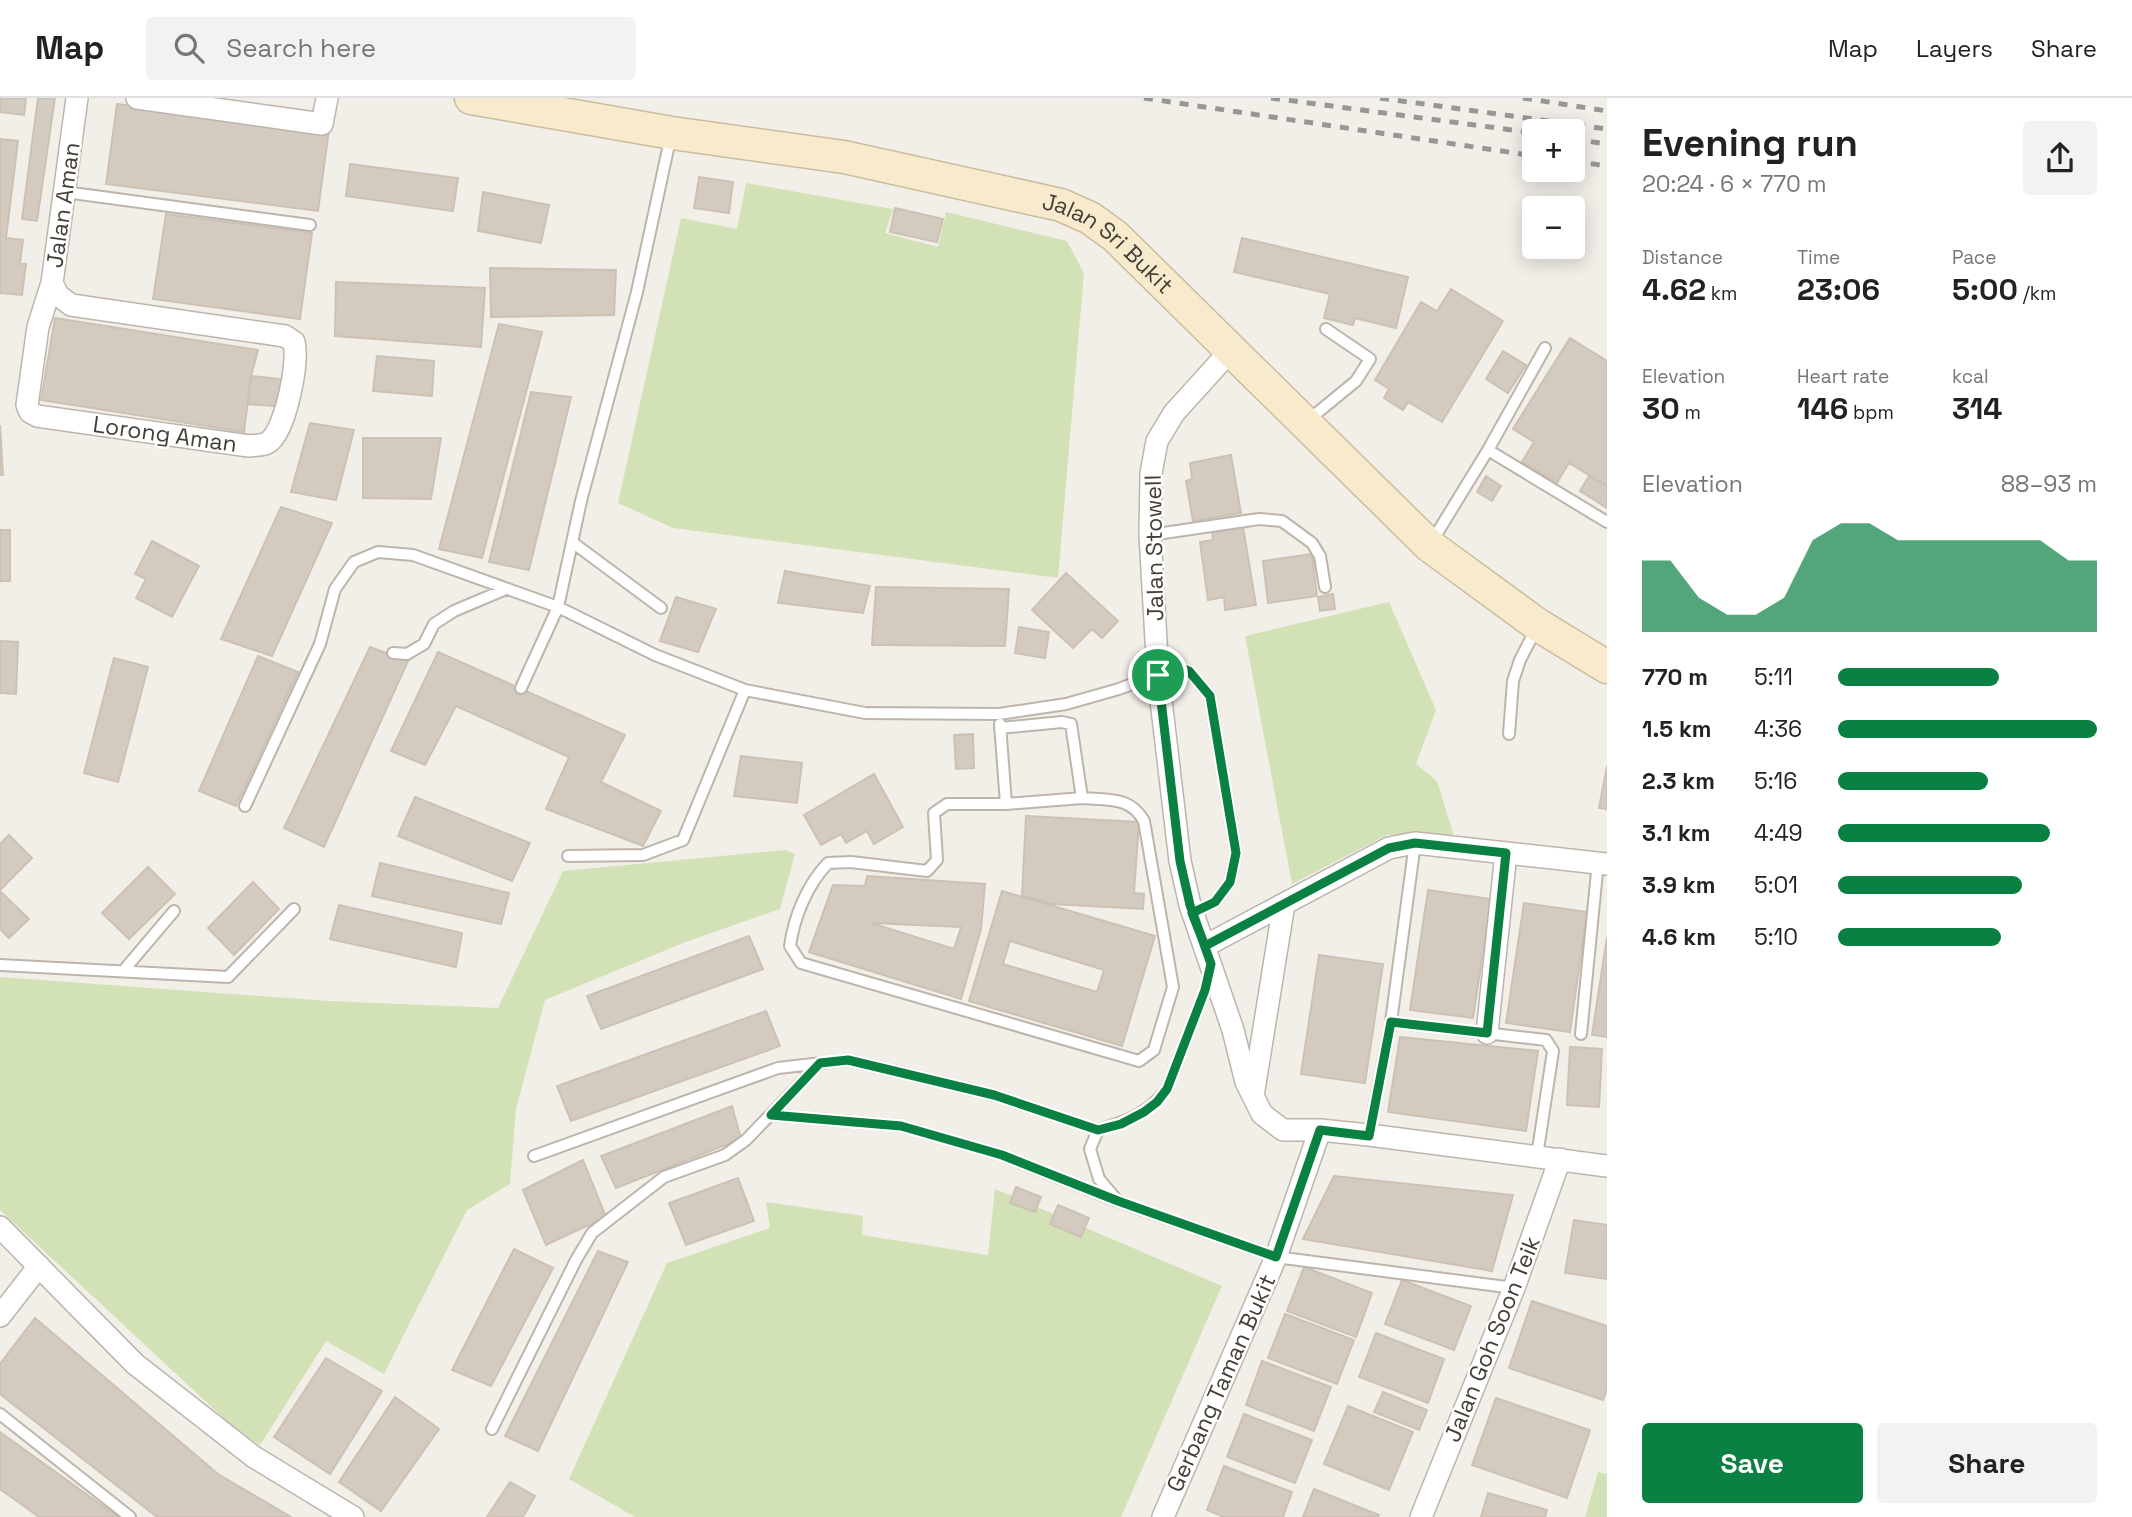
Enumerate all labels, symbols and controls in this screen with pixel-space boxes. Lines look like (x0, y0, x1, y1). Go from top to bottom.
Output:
search box (146, 17, 636, 80)
text: Map (35, 27, 104, 69)
icon: search (170, 29, 208, 67)
text: Search here (226, 31, 376, 65)
text: Map (1828, 33, 1878, 64)
text: Layers (1916, 33, 1993, 64)
text: Share (2031, 33, 2097, 64)
map controls (1522, 119, 1585, 259)
button: + (1522, 119, 1585, 182)
text: Evening run (1642, 119, 1858, 167)
button: share (2023, 121, 2097, 195)
street label: Jalan Aman (39, 140, 87, 270)
text: 20:24 · 6 × 770 m (1642, 169, 1826, 199)
street label: Jalan Sri Bukit (1040, 186, 1180, 300)
button: − (1522, 196, 1585, 259)
text: Distance (1642, 245, 1723, 270)
text: Time (1797, 245, 1840, 270)
text: Pace (1952, 245, 1996, 270)
text: 4.62 (1642, 270, 1706, 309)
text: 23:06 (1797, 270, 1880, 309)
text: 5:00 (1952, 270, 2018, 309)
text: km (1706, 281, 1737, 306)
text: /km (2018, 281, 2056, 306)
text: Elevation (1642, 364, 1725, 389)
text: Heart rate (1797, 364, 1889, 389)
text: kcal (1952, 364, 1989, 389)
text: 30 (1642, 389, 1680, 428)
text: 146 (1797, 389, 1848, 428)
text: 314 (1952, 389, 2002, 428)
text: m (1680, 400, 1701, 425)
text: bpm (1848, 400, 1894, 425)
street label: Lorong Aman (91, 409, 239, 459)
text: Elevation (1642, 469, 1743, 499)
text: 88–93 m (2001, 469, 2097, 499)
street label: Jalan Stowell (1138, 474, 1170, 622)
pin (1128, 645, 1188, 705)
icon: arrive (1139, 656, 1177, 694)
text: 770 m (1642, 662, 1708, 692)
text: 5:11 (1754, 662, 1793, 692)
text: 1.5 km (1642, 714, 1712, 744)
text: 4:36 (1754, 714, 1802, 744)
text: 2.3 km (1642, 766, 1715, 796)
text: 5:16 (1754, 766, 1797, 796)
text: 3.1 km (1642, 818, 1711, 848)
text: 4:49 (1754, 818, 1803, 848)
text: 3.9 km (1642, 870, 1715, 900)
text: 5:01 (1754, 870, 1798, 900)
text: 4.6 km (1642, 922, 1716, 952)
text: 5:10 (1754, 922, 1798, 952)
street label: Jalan Goh Soon Teik (1437, 1232, 1547, 1446)
street label: Gerbang Taman Bukit (1159, 1269, 1283, 1497)
button: Save (1642, 1423, 1863, 1503)
button: Share (1877, 1423, 2097, 1503)

